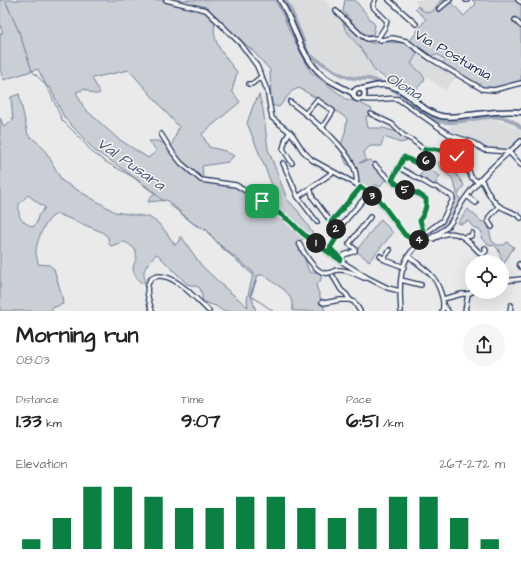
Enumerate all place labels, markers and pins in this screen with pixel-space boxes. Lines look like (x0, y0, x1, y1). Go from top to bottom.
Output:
pin (440, 139, 474, 173)
pin: 6 (416, 151, 436, 171)
pin: 5 (395, 180, 415, 200)
pin (245, 184, 279, 218)
pin: 3 (362, 186, 382, 206)
pin: 2 (326, 219, 346, 239)
pin: 4 (409, 230, 429, 250)
pin: 1 (306, 233, 326, 253)

